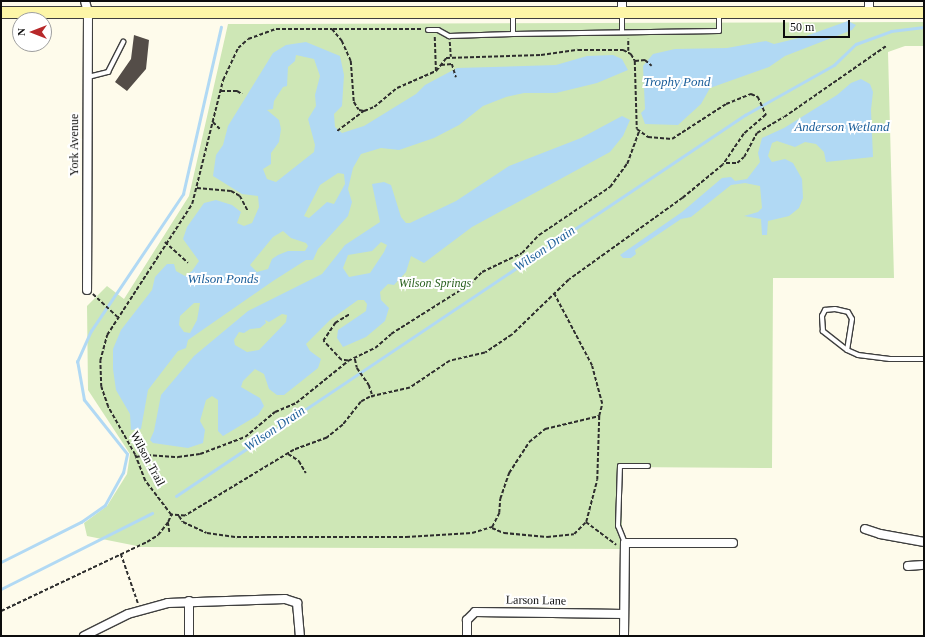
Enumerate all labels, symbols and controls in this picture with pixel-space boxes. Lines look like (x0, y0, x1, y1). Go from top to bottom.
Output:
north arrow (12, 12, 52, 52)
scale bar (785, 12, 852, 38)
text: 50 m (790, 20, 814, 34)
text: N (15, 28, 27, 36)
water label: Trophy Pond (643, 74, 711, 90)
street label: York Avenue (68, 114, 82, 176)
water label: Anderson Wetland (794, 119, 890, 135)
water label: Wilson Drain (512, 223, 578, 275)
water label: Wilson Ponds (187, 271, 259, 287)
park label: Wilson Springs (399, 277, 471, 291)
water label: Wilson Drain (242, 403, 308, 455)
street label: Wilson Trail (127, 429, 167, 489)
street label: Larson Lane (506, 593, 566, 609)

